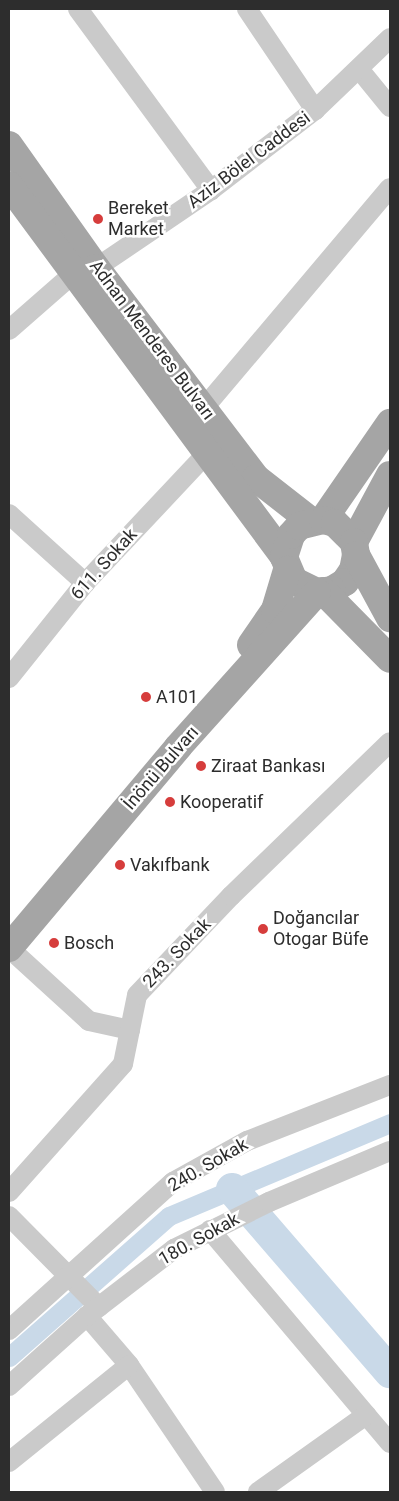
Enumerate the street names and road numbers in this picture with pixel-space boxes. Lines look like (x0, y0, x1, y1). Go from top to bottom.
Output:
street label: Aziz Bölel Caddesi (183, 107, 315, 213)
street label: Adnan Menderes Bulvarı (85, 256, 219, 424)
street label: 611. Sokak (66, 524, 142, 604)
street label: İnönü Bulvarı (119, 722, 203, 814)
street label: 243. Sokak (138, 914, 216, 992)
street label: 240. Sokak (164, 1134, 252, 1196)
street label: 180. Sokak (155, 1208, 243, 1270)

